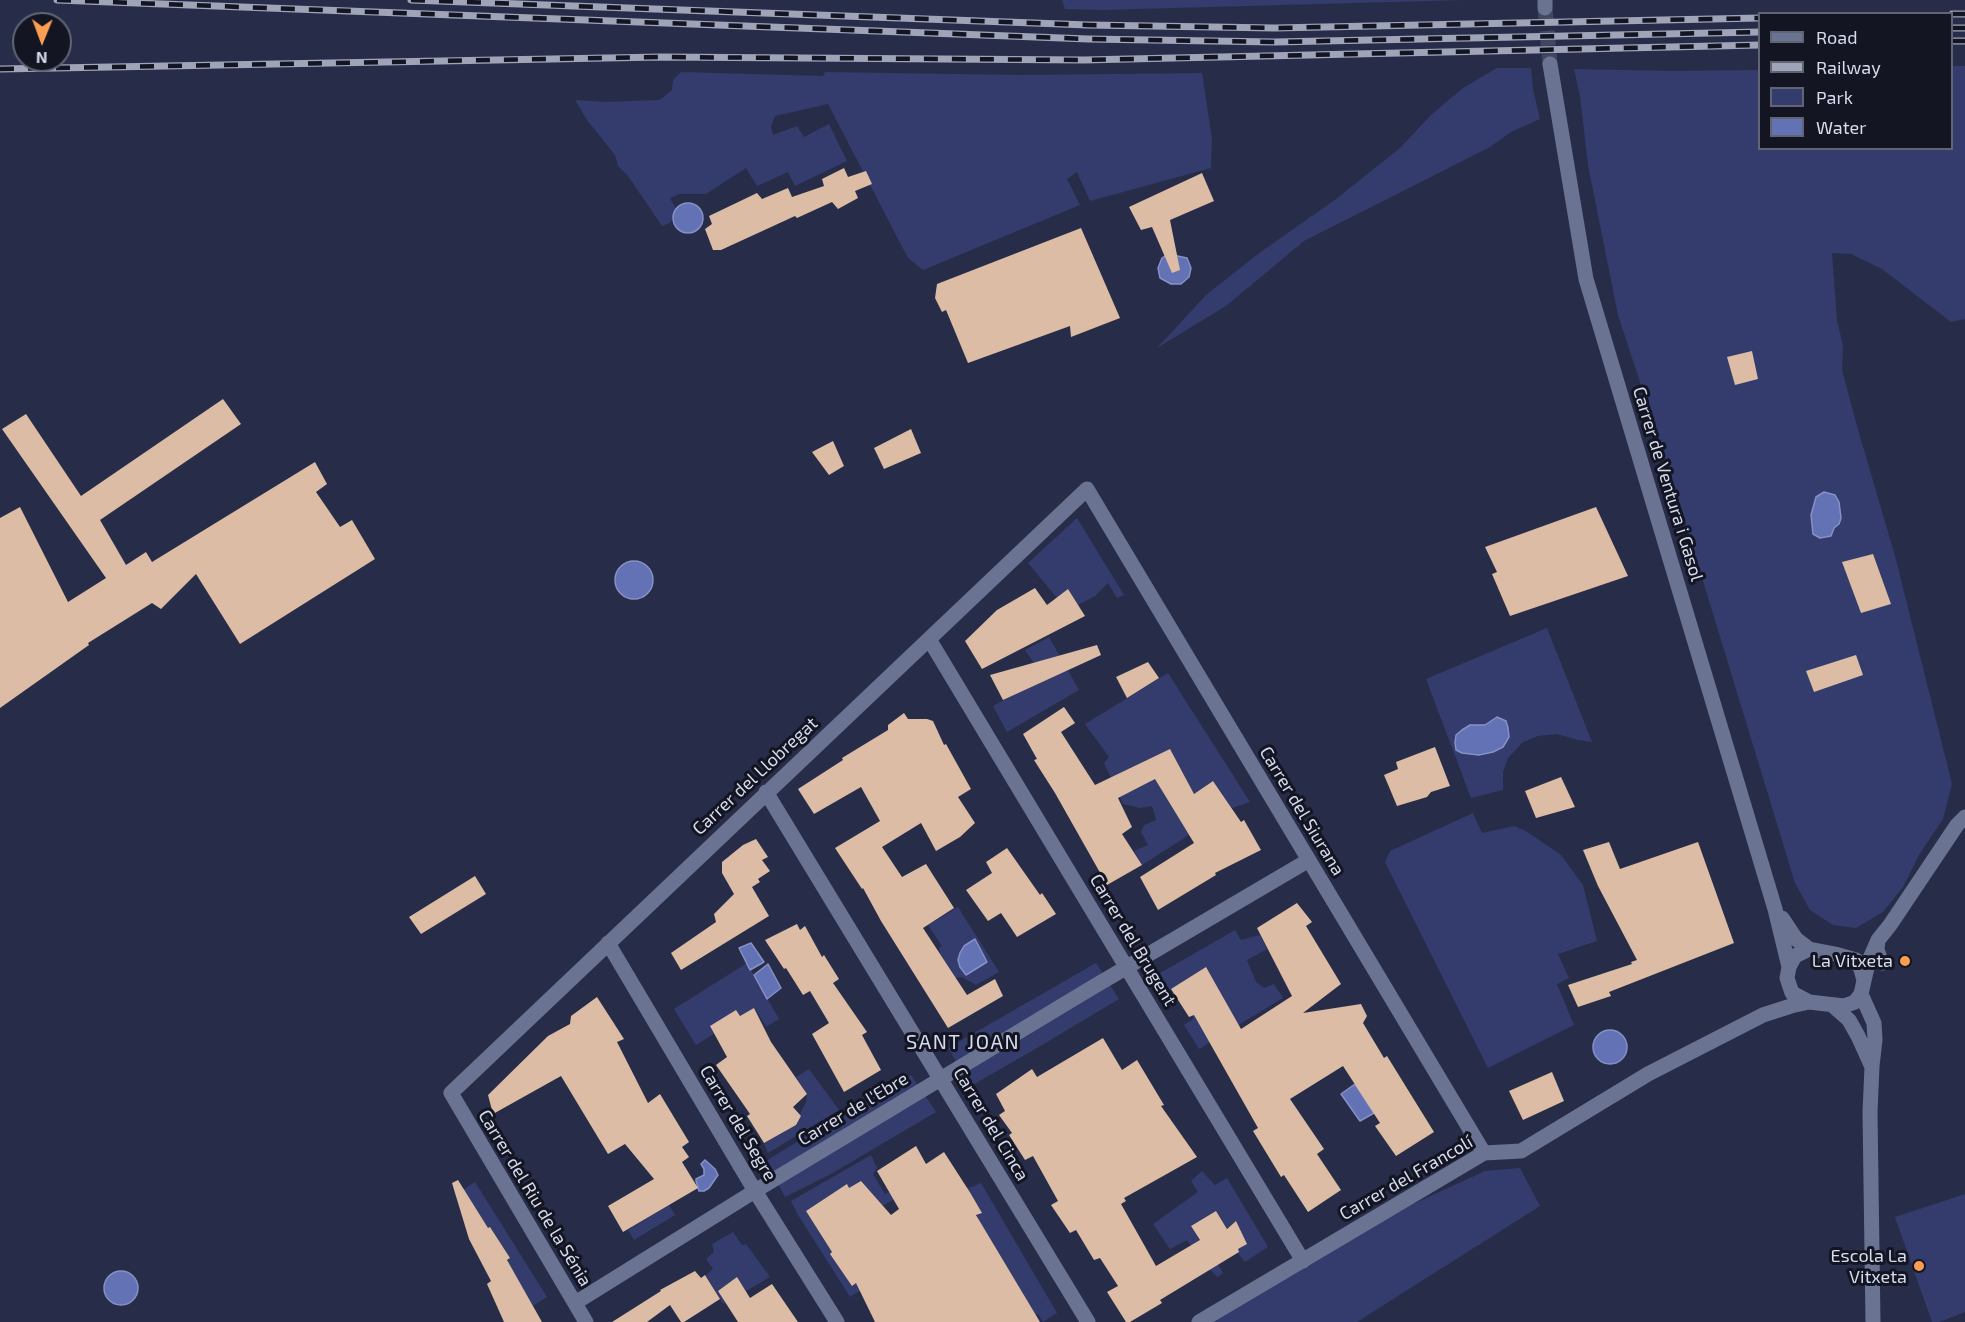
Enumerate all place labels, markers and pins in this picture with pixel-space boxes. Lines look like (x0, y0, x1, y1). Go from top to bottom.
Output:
place label: La Vitxeta (1812, 950, 1893, 972)
marker: La Vitxeta (1898, 954, 1912, 968)
place label: Escola La Vitxeta (1831, 1245, 1907, 1288)
marker: Escola La Vitxeta (1912, 1259, 1926, 1273)

